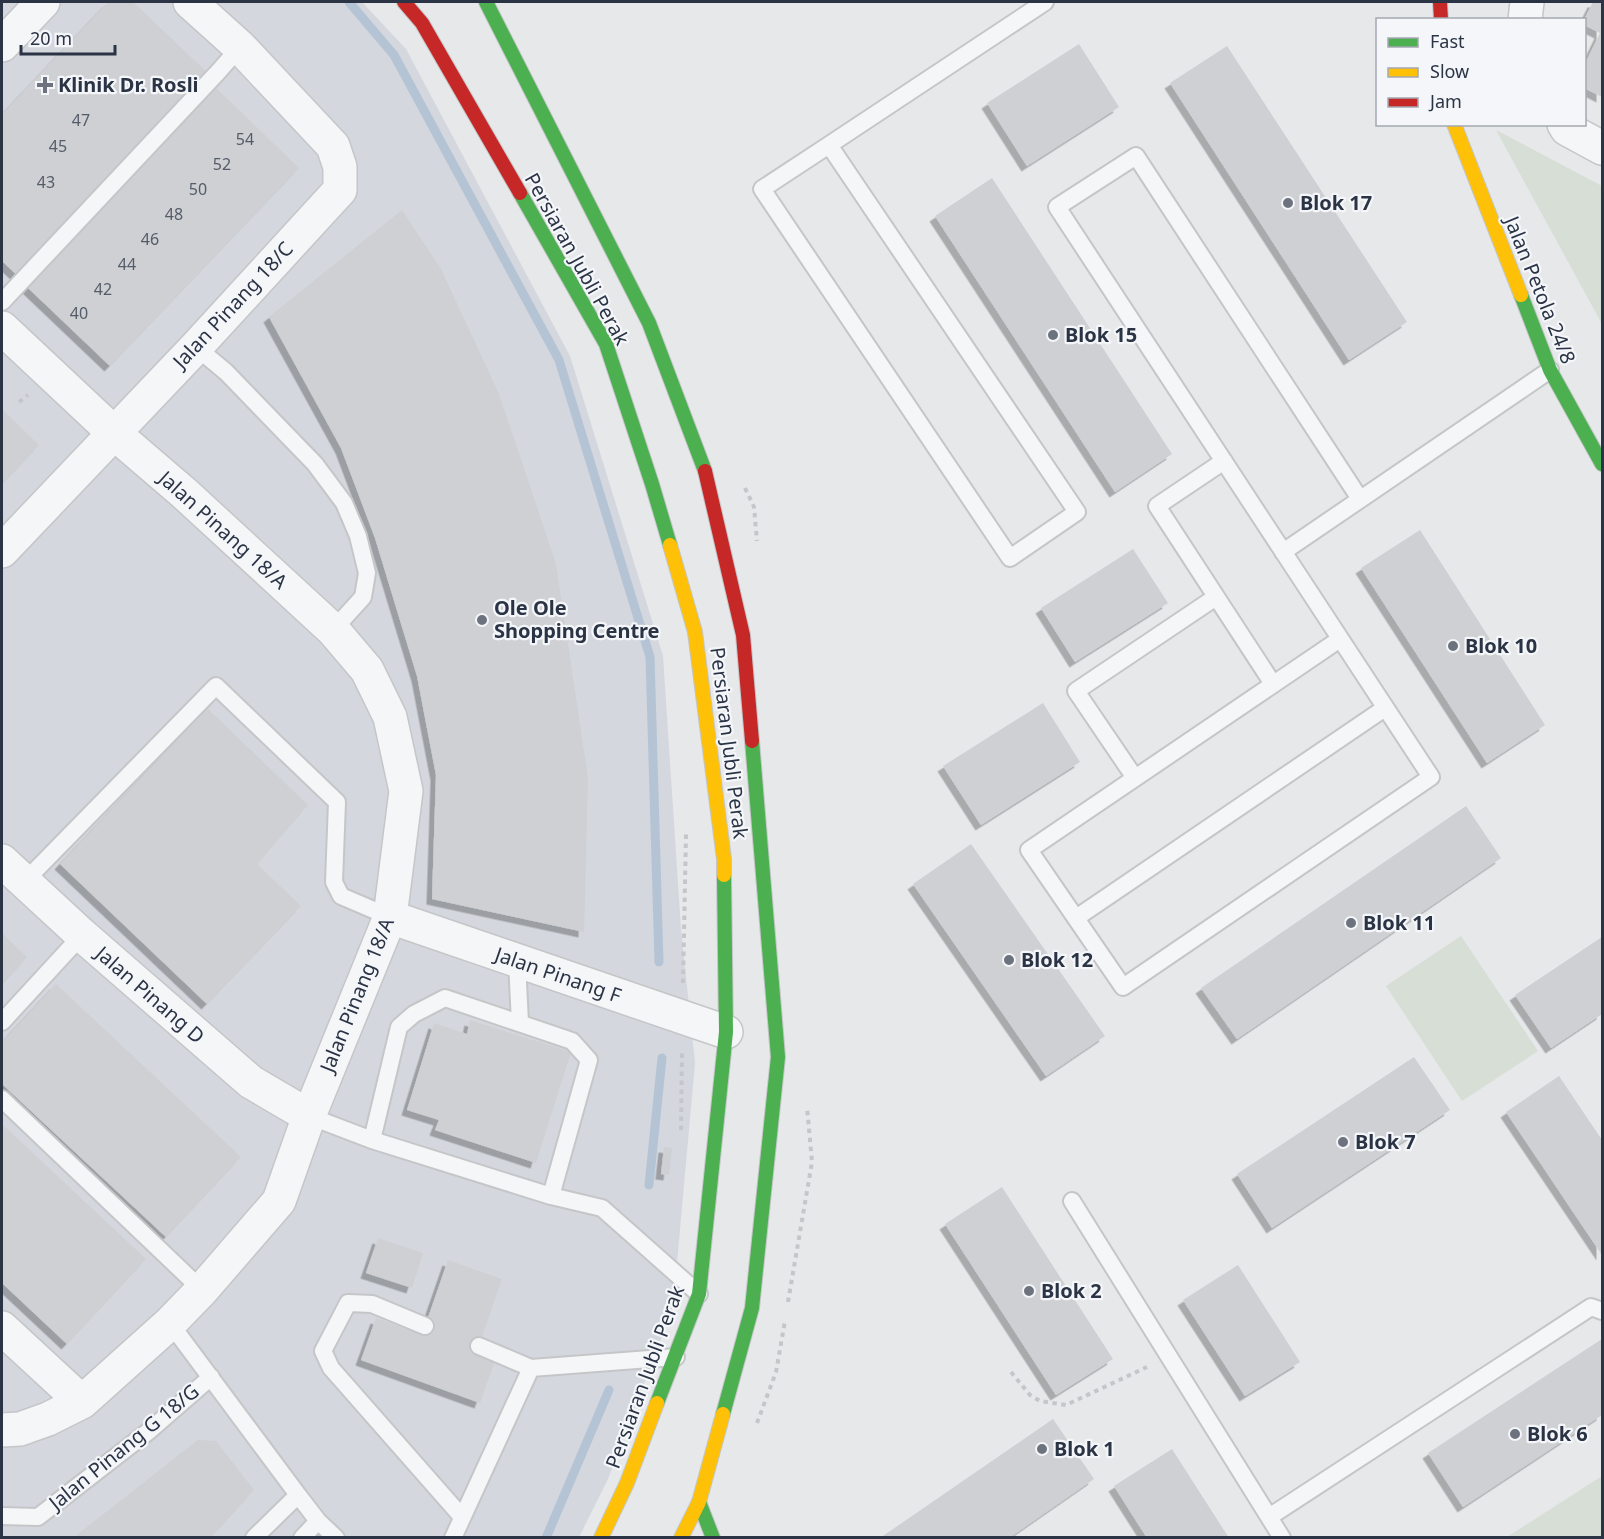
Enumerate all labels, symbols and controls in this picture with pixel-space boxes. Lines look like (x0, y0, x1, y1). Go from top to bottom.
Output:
scale bar (21, 18, 116, 56)
legend (1376, 18, 1586, 126)
text: 20 m (30, 26, 72, 50)
text: Fast (1430, 29, 1465, 53)
text: Slow (1430, 59, 1469, 83)
place label: Klinik Dr. Rosli (58, 71, 199, 98)
marker: Klinik Dr. Rosli (36, 76, 54, 94)
text: Jam (1428, 89, 1462, 113)
house number: 47 (72, 109, 90, 131)
house number: 54 (236, 128, 254, 150)
house number: 45 (49, 135, 67, 157)
house number: 52 (213, 153, 231, 175)
street label: Persiaran Jubli Perak (519, 168, 636, 350)
house number: 43 (37, 171, 55, 193)
house number: 50 (189, 178, 207, 200)
place label: Blok 17 (1300, 189, 1372, 216)
marker: Blok 17 (1281, 196, 1295, 210)
house number: 48 (165, 203, 183, 225)
street label: Jalan Petola 24/8 (1498, 210, 1582, 368)
house number: 46 (141, 228, 159, 250)
street label: Jalan Pinang 18/C (165, 235, 299, 375)
house number: 44 (118, 253, 136, 275)
house number: 42 (94, 278, 112, 300)
house number: 40 (70, 302, 88, 324)
place label: Blok 15 (1065, 321, 1137, 348)
marker: Blok 15 (1046, 328, 1060, 342)
street label: Jalan Pinang 18/A (152, 463, 294, 595)
place label: Ole Ole Shopping Centre (494, 594, 660, 644)
marker: Ole Ole Shopping Centre (475, 613, 489, 627)
place label: Blok 10 (1465, 632, 1537, 659)
marker: Blok 10 (1446, 639, 1460, 653)
street label: Persiaran Jubli Perak (704, 645, 755, 841)
place label: Blok 11 (1363, 909, 1435, 936)
street label: Jalan Pinang 18/A (312, 913, 400, 1078)
marker: Blok 11 (1344, 916, 1358, 930)
street label: Jalan Pinang D (89, 939, 210, 1049)
street label: Jalan Pinang F (490, 940, 625, 1009)
place label: Blok 12 (1021, 946, 1093, 973)
marker: Blok 12 (1002, 953, 1016, 967)
place label: Blok 7 (1355, 1128, 1416, 1155)
marker: Blok 7 (1336, 1135, 1350, 1149)
place label: Blok 2 (1041, 1277, 1102, 1304)
street label: Persiaran Jubli Perak (599, 1281, 690, 1472)
marker: Blok 2 (1022, 1284, 1036, 1298)
street label: Jalan Pinang G 18/G (41, 1378, 204, 1517)
place label: Blok 6 (1527, 1420, 1588, 1447)
marker: Blok 6 (1508, 1427, 1522, 1441)
place label: Blok 1 (1054, 1435, 1115, 1462)
marker: Blok 1 (1035, 1442, 1049, 1456)

